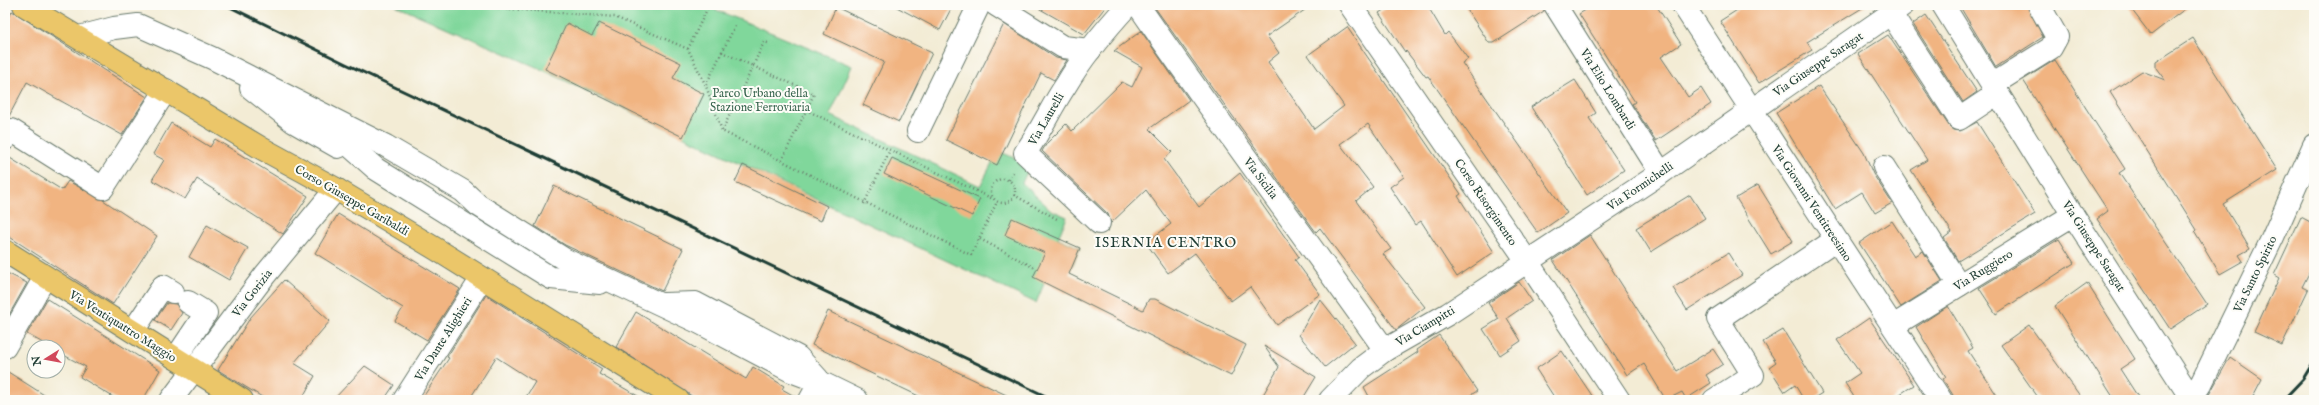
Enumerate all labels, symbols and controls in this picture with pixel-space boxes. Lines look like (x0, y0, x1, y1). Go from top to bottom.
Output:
street label: Via Giuseppe Saragat (1770, 29, 1867, 101)
street label: Via Elio Lombardi (1576, 45, 1638, 133)
park label: Parco Urbano della Stazione Ferroviaria (710, 86, 811, 115)
street label: Via Laurelli (1025, 90, 1068, 149)
street label: Via Giovanni Ventitreesimo (1768, 141, 1855, 265)
street label: Via Sicilia (1239, 154, 1282, 203)
street label: Corso Risorgimento (1451, 156, 1520, 249)
street label: Via Formichelli (1604, 159, 1676, 215)
street label: Corso Giuseppe Garibaldi (292, 162, 411, 240)
street label: Via Giuseppe Saragat (2057, 197, 2129, 295)
street label: Via Santo Spirito (2230, 233, 2282, 316)
district label: ISERNIA CENTRO (1095, 234, 1237, 252)
street label: Via Ruggiero (1950, 246, 2016, 295)
street label: Via Gorizia (229, 266, 276, 321)
street label: Via Ventiquattro Maggio (65, 287, 179, 367)
street label: Via Dante Alighieri (411, 295, 475, 385)
street label: Via Ciampitti (1392, 303, 1458, 351)
north arrow (26, 339, 66, 379)
text: N (29, 354, 45, 368)

